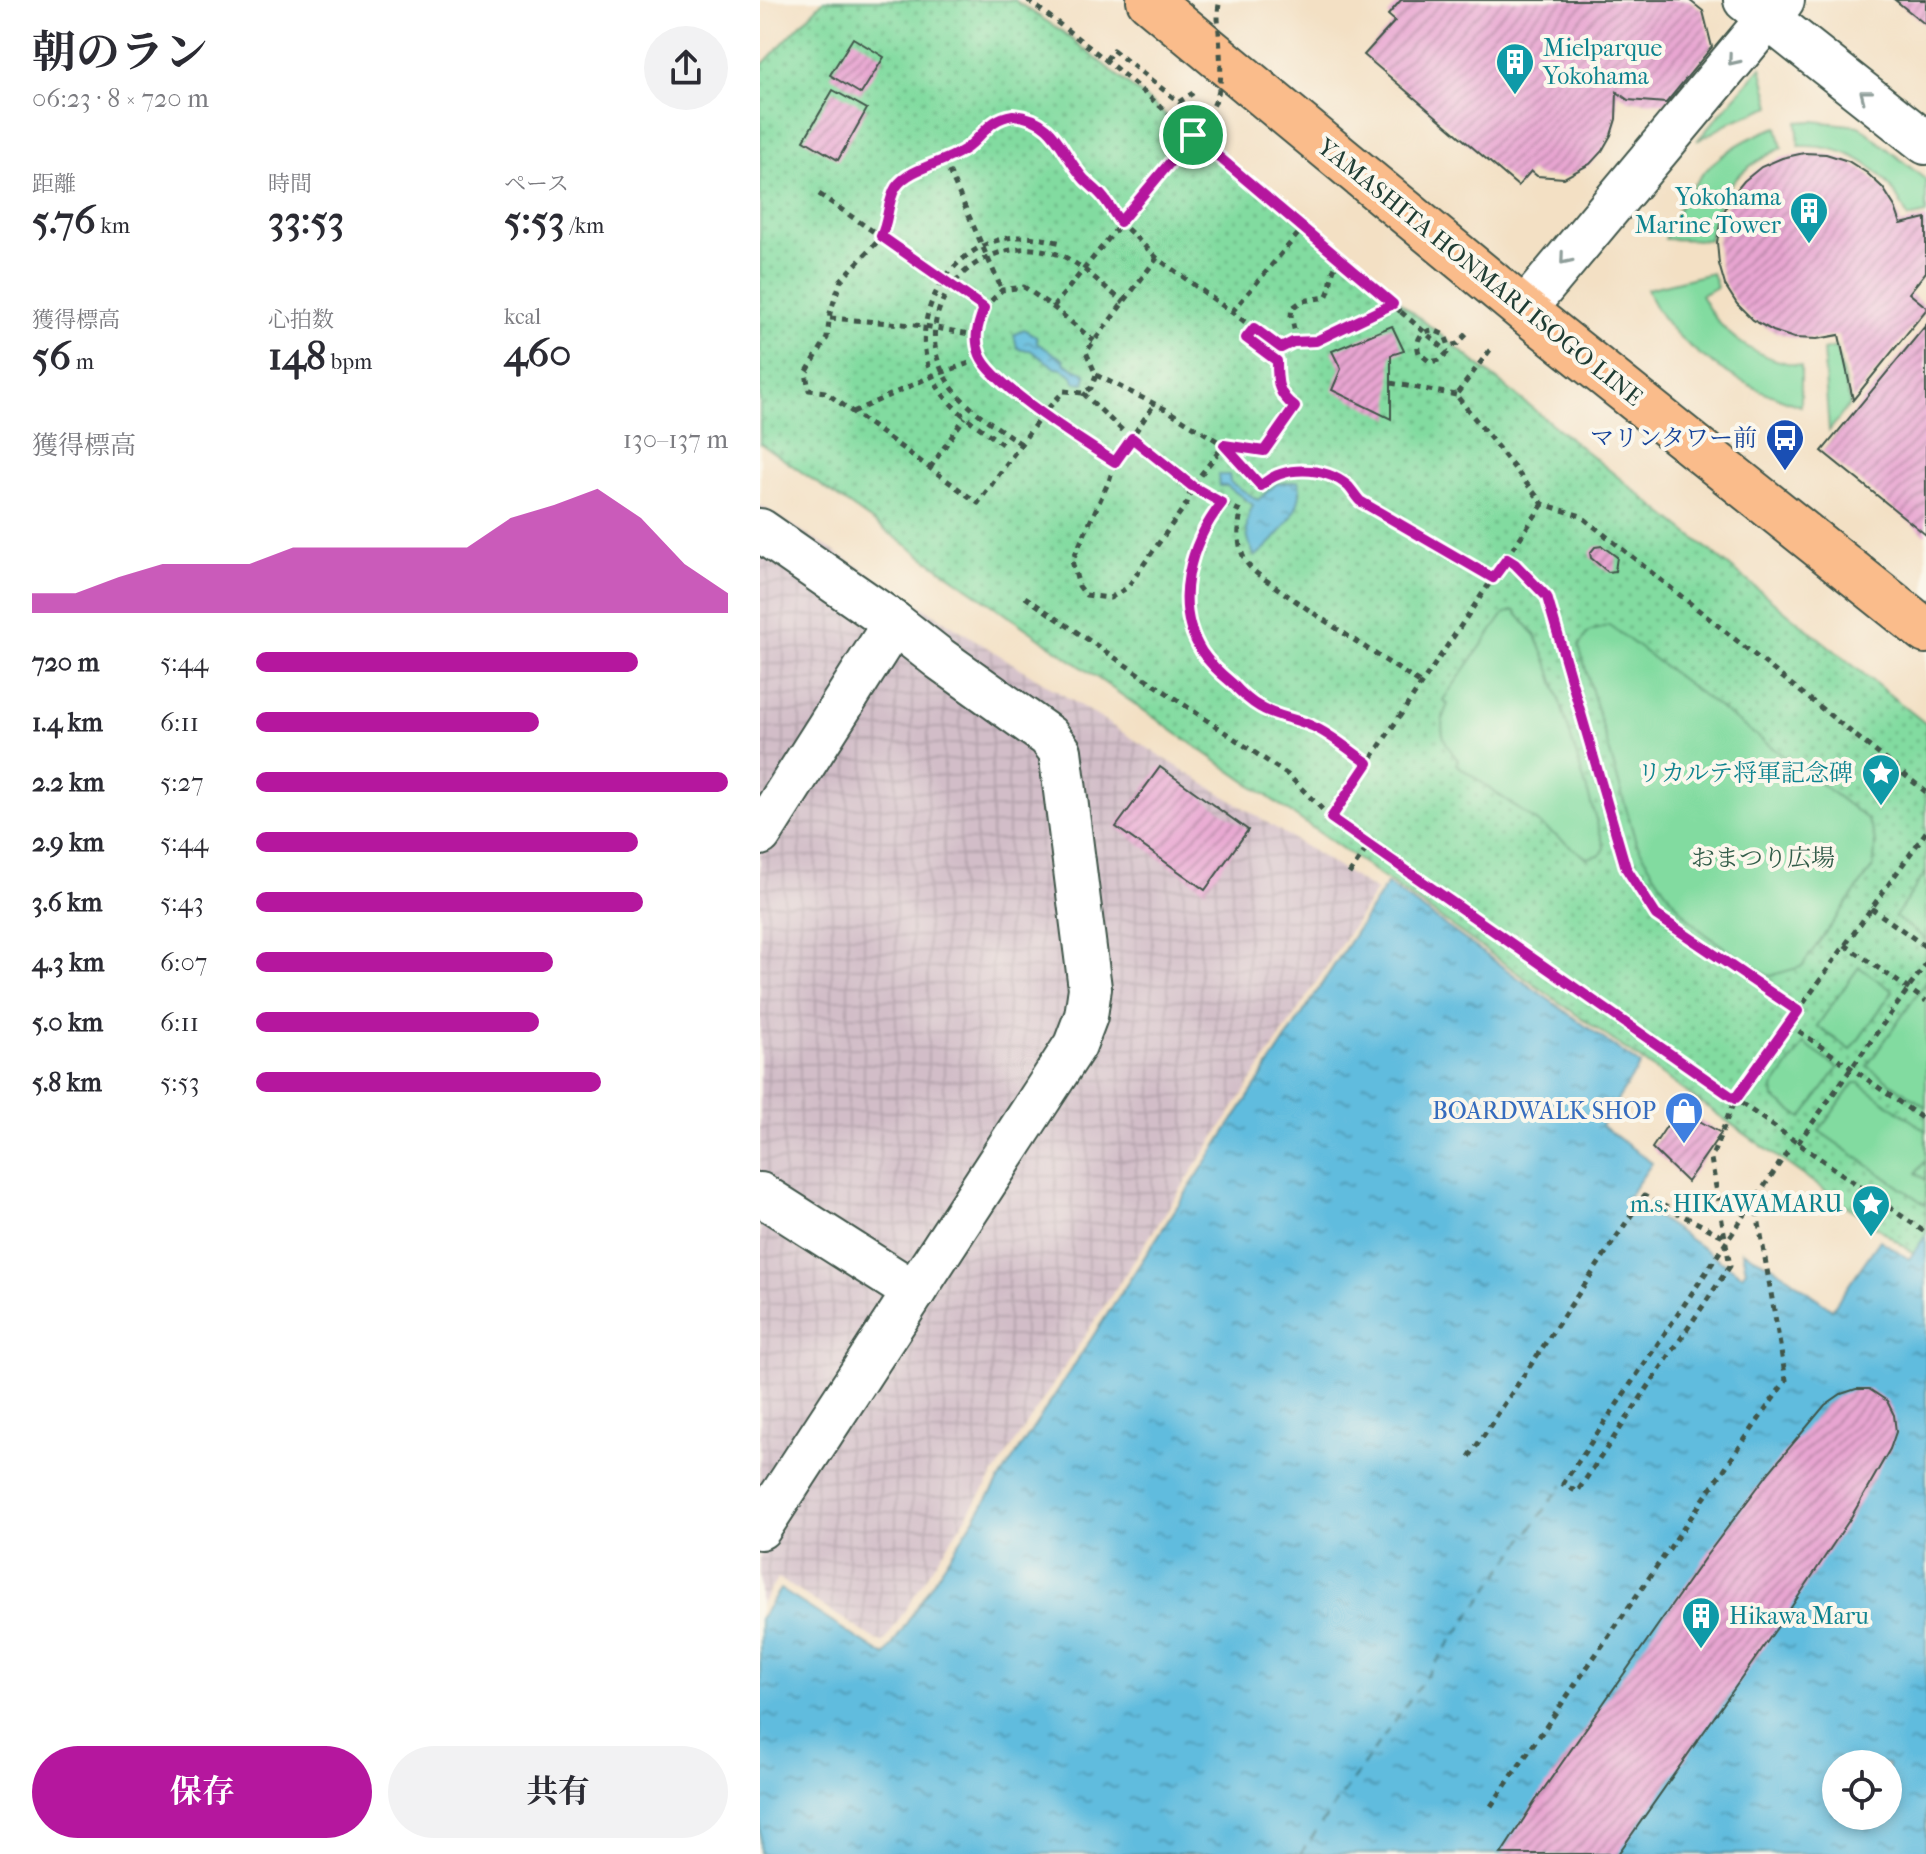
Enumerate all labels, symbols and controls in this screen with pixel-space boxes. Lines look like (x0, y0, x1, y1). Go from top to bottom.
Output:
button: share (644, 26, 728, 110)
text: 朝のラン (32, 27, 208, 78)
place label: Mielparque Yokohama (1542, 34, 1662, 90)
building icon: Mielparque Yokohama (1494, 41, 1536, 96)
one-way arrow (1728, 51, 1743, 65)
text: 06:23 · 8 × 720 m (32, 83, 209, 114)
one-way arrow (1860, 90, 1874, 105)
pin (1159, 101, 1227, 169)
icon: arrive (1171, 113, 1215, 157)
street label: YAMASHITA HONMARI ISOGO LINE (1311, 132, 1648, 412)
text: 距離 (32, 171, 76, 197)
text: 時間 (268, 171, 312, 197)
text: ペース (504, 171, 569, 197)
place label: Yokohama Marine Tower (1635, 183, 1782, 239)
building icon: Yokohama Marine Tower (1788, 190, 1830, 245)
text: 5.76 (32, 197, 96, 243)
text: 33:53 (268, 197, 344, 243)
text: 5:53 (504, 197, 565, 243)
text: km (96, 213, 130, 239)
text: /km (565, 213, 604, 239)
one-way arrow (1560, 249, 1575, 264)
text: kcal (504, 304, 541, 330)
text: 獲得標高 (32, 307, 120, 333)
text: 心拍数 (268, 307, 334, 333)
text: 460 (504, 330, 571, 376)
text: 56 (32, 333, 71, 379)
text: 148 (268, 333, 326, 379)
text: m (71, 349, 94, 375)
text: bpm (326, 349, 372, 375)
bus stop icon: マリンタワー前 (1764, 417, 1806, 472)
text: 130–137 m (623, 424, 728, 455)
place label: マリンタワー前 (1590, 424, 1757, 452)
text: 獲得標高 (32, 430, 136, 461)
text: 720 m (32, 647, 99, 678)
text: 5:44 (160, 647, 208, 678)
text: 1.4 km (32, 707, 103, 738)
text: 6:11 (160, 707, 199, 738)
place icon: リカルテ将軍記念碑 (1860, 752, 1902, 807)
place label: リカルテ将軍記念碑 (1637, 759, 1853, 787)
text: 2.2 km (32, 767, 104, 798)
text: 5:27 (160, 767, 203, 798)
text: 2.9 km (32, 827, 104, 858)
text: 5:44 (160, 827, 208, 858)
park label: おまつり広場 (1691, 844, 1835, 872)
text: 3.6 km (32, 887, 102, 918)
text: 5:43 (160, 887, 204, 918)
text: 4.3 km (32, 947, 104, 978)
text: 6:07 (160, 947, 207, 978)
text: 5.0 km (32, 1007, 103, 1038)
text: 6:11 (160, 1007, 199, 1038)
text: 5.8 km (32, 1067, 102, 1098)
text: 5:53 (160, 1067, 199, 1098)
shop icon: BOARDWALK SHOP (1663, 1090, 1705, 1145)
place label: BOARDWALK SHOP (1432, 1097, 1656, 1125)
place icon: m.s. HIKAWAMARU (1850, 1183, 1892, 1238)
place label: m.s. HIKAWAMARU (1630, 1190, 1843, 1218)
building icon: Hikawa Maru (1680, 1595, 1722, 1650)
place label: Hikawa Maru (1729, 1602, 1869, 1630)
button: 保存 (32, 1746, 372, 1838)
button: 共有 (388, 1746, 728, 1838)
map controls (1822, 1750, 1902, 1830)
button: locate (1822, 1750, 1902, 1830)

